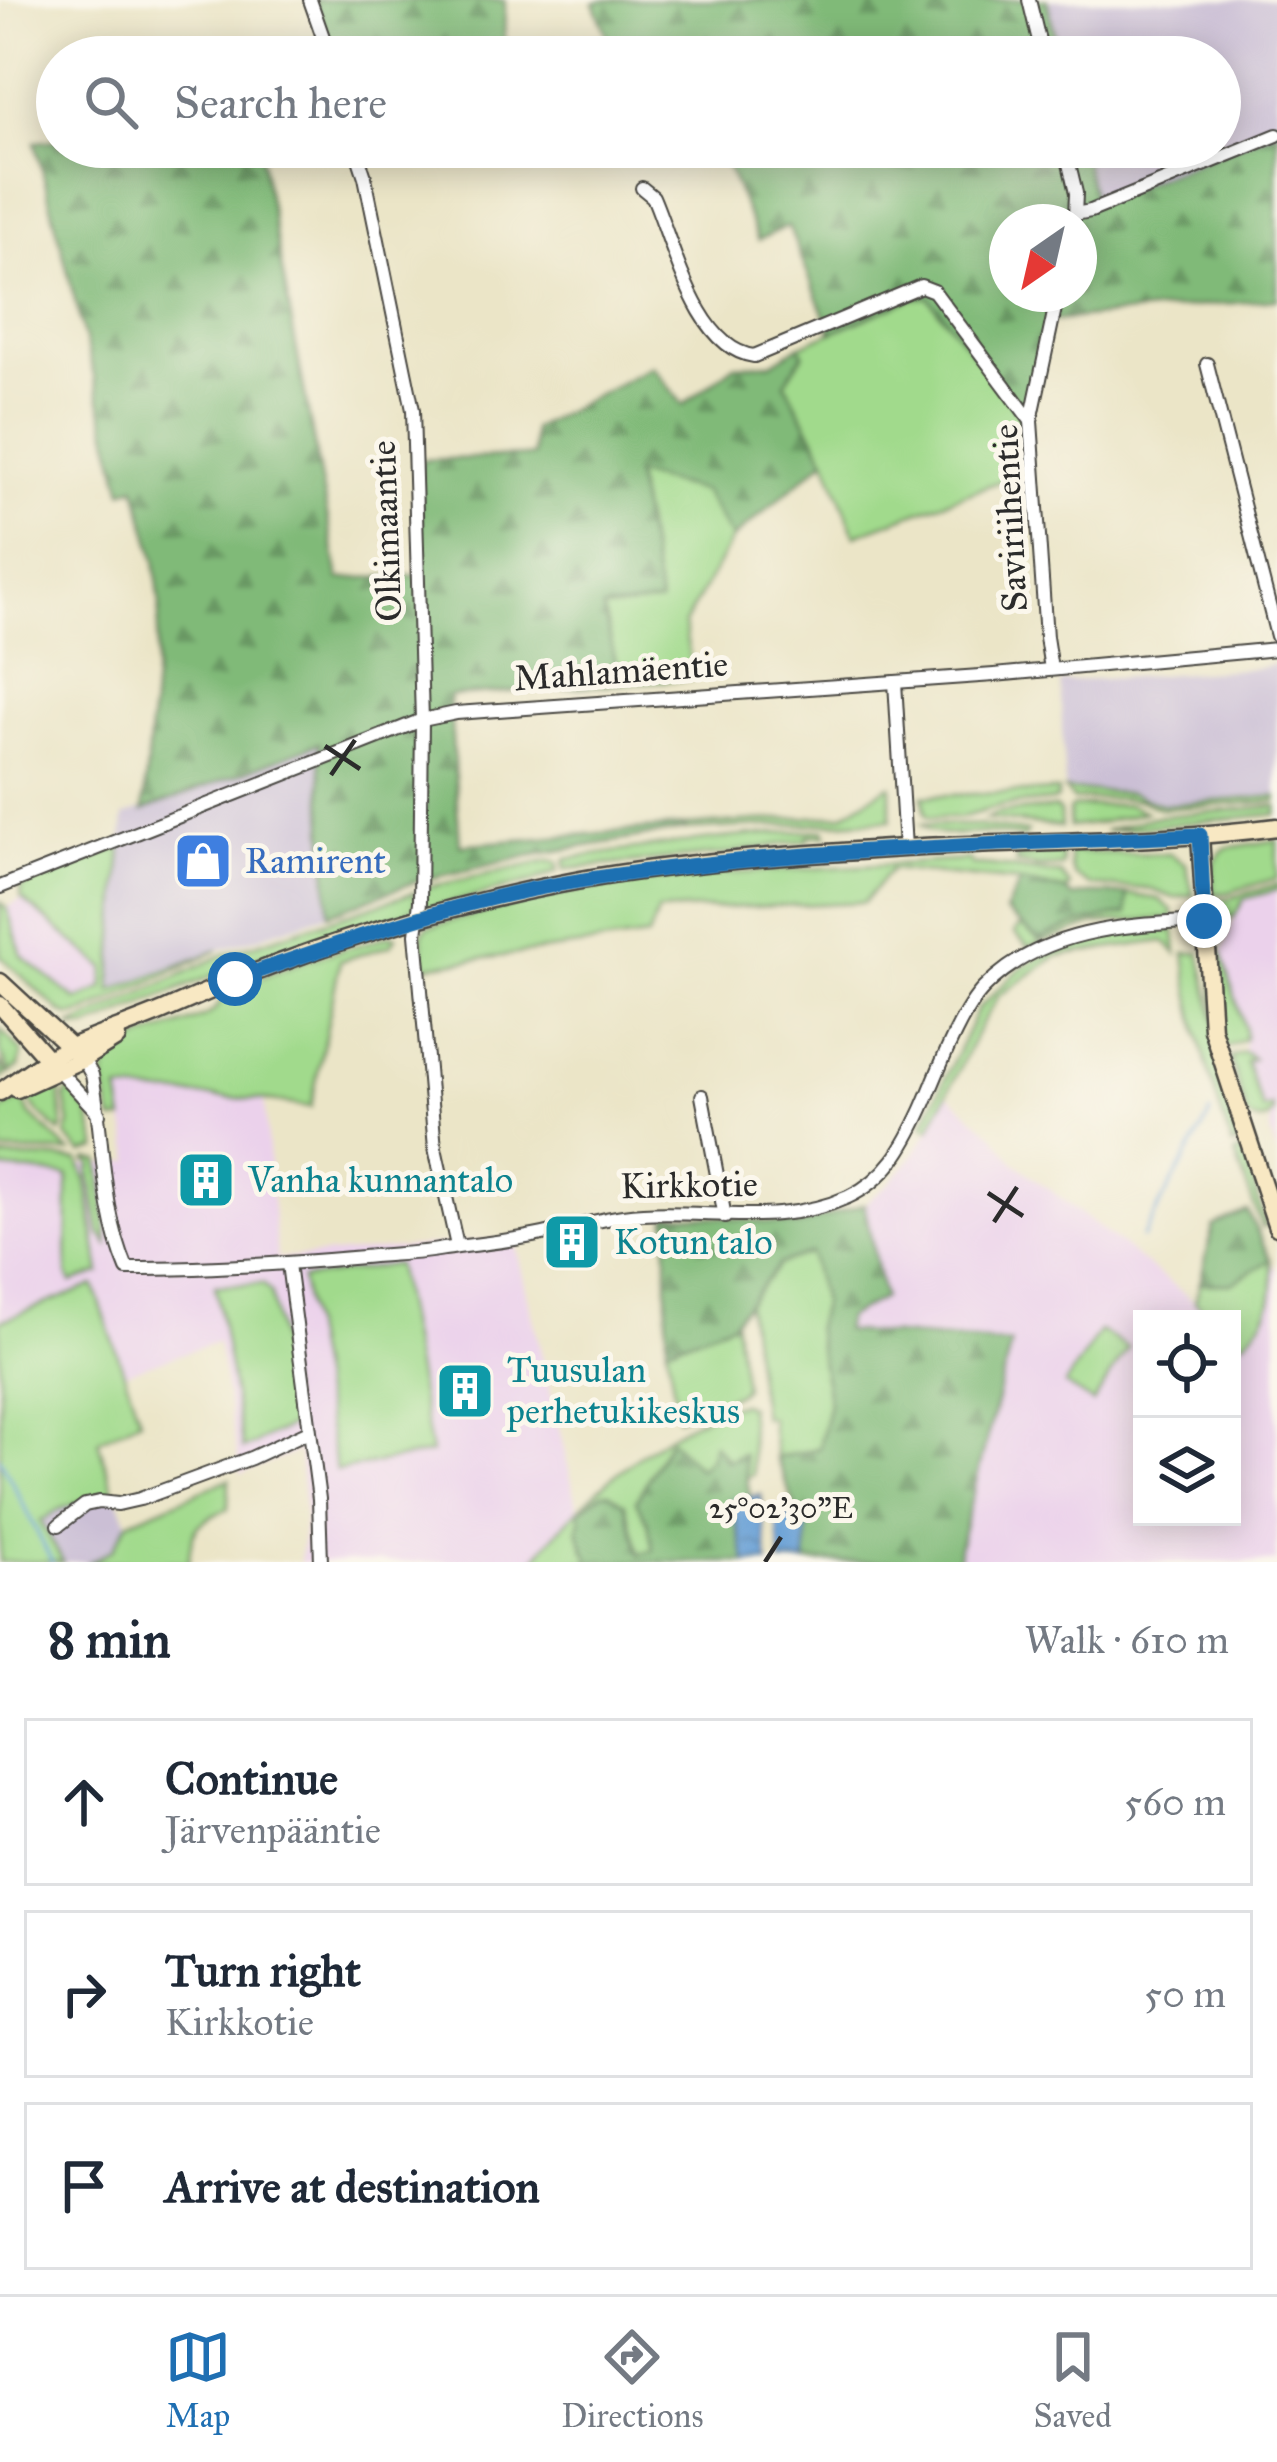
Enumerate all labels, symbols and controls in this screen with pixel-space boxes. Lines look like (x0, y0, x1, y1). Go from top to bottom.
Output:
search box (36, 36, 1241, 168)
icon: search (78, 69, 144, 135)
text: Search here (174, 75, 387, 130)
north arrow (989, 204, 1097, 312)
street label: Saviriihentie (983, 423, 1037, 613)
street label: Olkimaantie (361, 440, 411, 622)
street label: Mahlamäentie (512, 642, 730, 700)
shop icon: Ramirent (172, 830, 234, 892)
place label: Ramirent (245, 839, 386, 883)
route end (1177, 894, 1231, 948)
route start (208, 952, 262, 1006)
building icon: Vanha kunnantalo (175, 1149, 237, 1211)
place label: Vanha kunnantalo (247, 1158, 513, 1202)
street label: Kirkkotie (620, 1162, 758, 1208)
building icon: Kotun talo (541, 1211, 603, 1273)
place label: Kotun talo (614, 1220, 773, 1264)
map controls (1133, 1310, 1241, 1526)
button: locate (1133, 1310, 1241, 1418)
place label: Tuusulan perhetukikeskus (506, 1348, 740, 1433)
building icon: Tuusulan perhetukikeskus (434, 1360, 496, 1422)
button: layers (1133, 1418, 1241, 1526)
text: 25°02'30"E (709, 1490, 853, 1526)
text: 8 min (48, 1609, 171, 1671)
text: Walk · 610 m (1025, 1616, 1229, 1664)
text: Continue (165, 1751, 338, 1806)
icon: ahead (51, 1769, 117, 1835)
text: 560 m (1124, 1778, 1226, 1826)
text: Järvenpääntie (165, 1806, 381, 1854)
text: Turn right (165, 1943, 361, 1998)
icon: right (51, 1961, 117, 2027)
text: 50 m (1144, 1970, 1226, 2018)
text: Kirkkotie (165, 1998, 314, 2046)
icon: arrive (51, 2153, 117, 2219)
text: Arrive at destination (165, 2159, 540, 2214)
tab: Map (165, 2324, 231, 2436)
tab: Directions (561, 2324, 703, 2436)
tab: Saved (1034, 2324, 1112, 2436)

